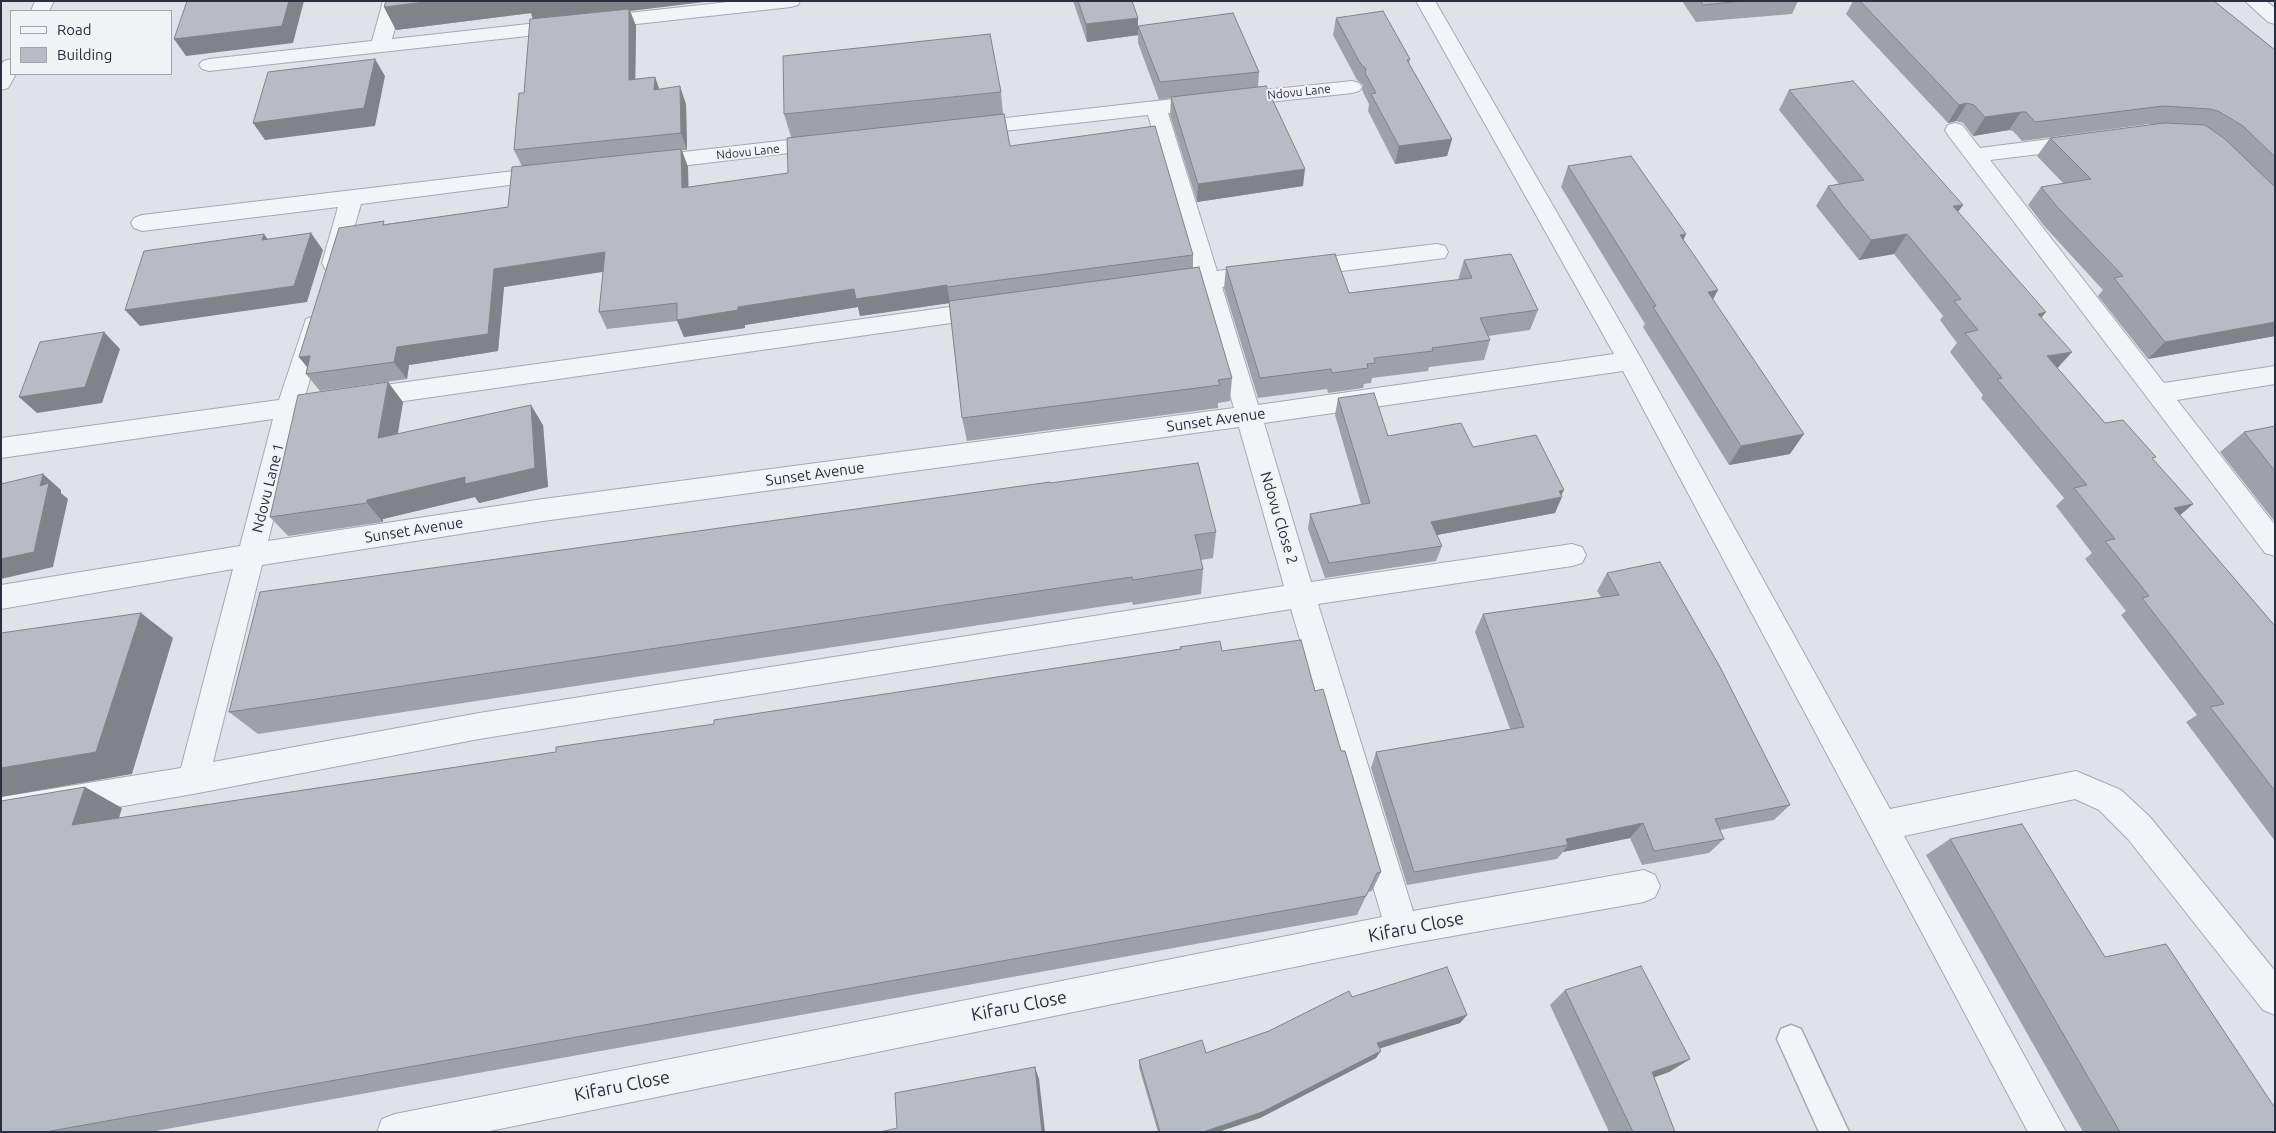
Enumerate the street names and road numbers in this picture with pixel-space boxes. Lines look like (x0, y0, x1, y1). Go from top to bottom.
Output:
street label: Ndovu Lane (1267, 82, 1331, 102)
street label: Ndovu Lane (716, 142, 780, 162)
street label: Sunset Avenue (1165, 404, 1267, 436)
street label: Ndovu Lane 1 (248, 441, 288, 535)
street label: Sunset Avenue (764, 458, 866, 490)
street label: Ndovu Close 2 (1256, 469, 1302, 567)
street label: Sunset Avenue (363, 513, 465, 547)
street label: Kifaru Close (1366, 907, 1466, 947)
street label: Kifaru Close (969, 986, 1069, 1026)
street label: Kifaru Close (572, 1066, 672, 1106)

